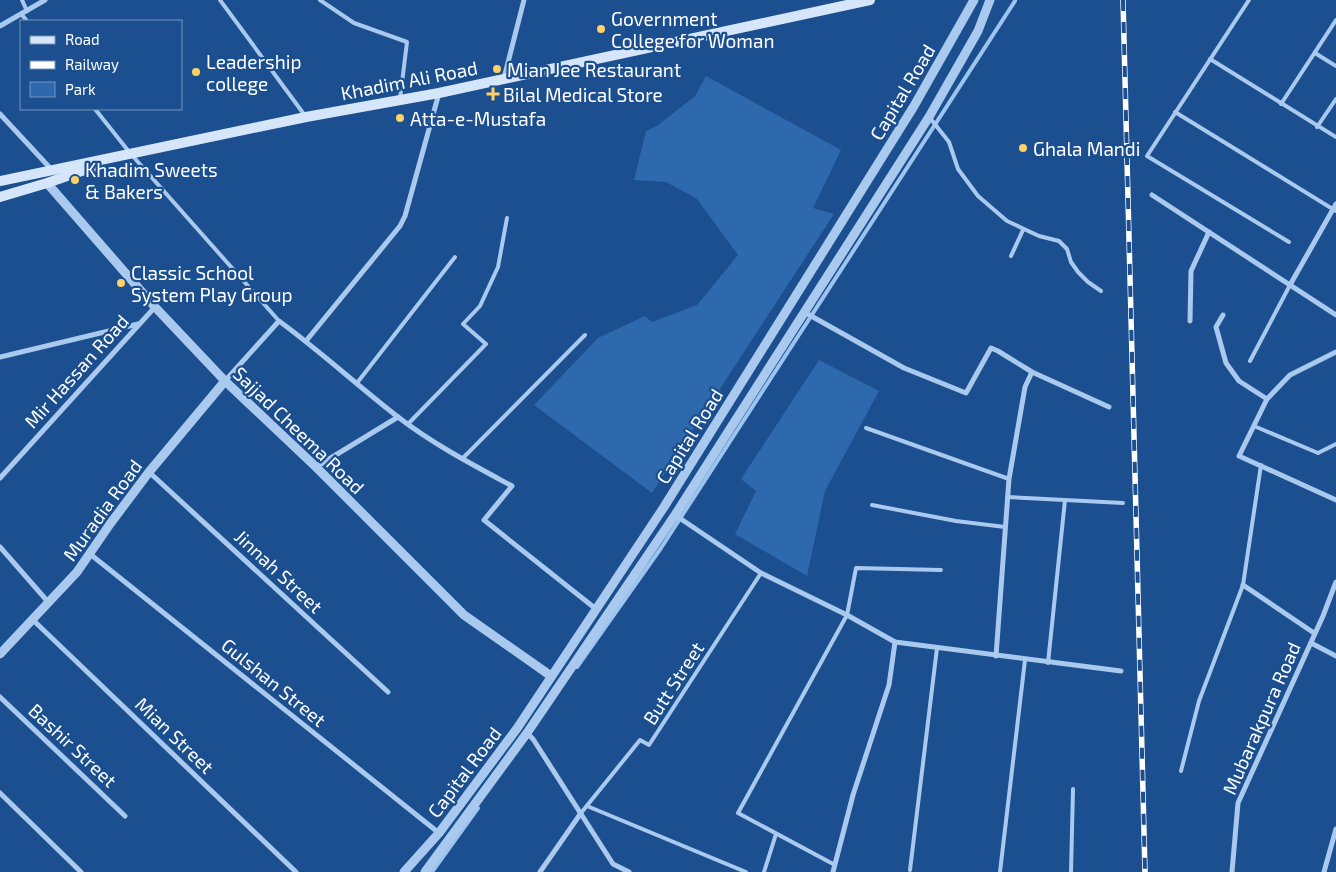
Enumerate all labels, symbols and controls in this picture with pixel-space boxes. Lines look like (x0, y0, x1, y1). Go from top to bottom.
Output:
place label: Government College for Woman (611, 7, 774, 52)
legend (20, 20, 182, 110)
marker: Government College for Woman (595, 23, 607, 35)
text: Road (65, 30, 100, 48)
street label: Capital Road (864, 40, 940, 144)
place label: Leadership college (206, 50, 302, 95)
text: Railway (65, 55, 119, 73)
street label: Khadim Ali Road (339, 55, 479, 105)
place label: Mian Jee Restaurant (507, 58, 681, 81)
marker: Mian Jee Restaurant (491, 63, 503, 75)
marker: Leadership college (190, 66, 202, 78)
text: Park (65, 80, 96, 98)
place label: Bilal Medical Store (503, 83, 663, 106)
marker: Bilal Medical Store (487, 88, 499, 100)
place label: Atta-e-Mustafa (410, 107, 546, 130)
marker: Atta-e-Mustafa (394, 112, 406, 124)
place label: Ghala Mandi (1033, 137, 1140, 160)
marker: Ghala Mandi (1017, 142, 1029, 154)
place label: Khadim Sweets & Bakers (85, 158, 218, 203)
marker: Khadim Sweets & Bakers (69, 174, 81, 186)
place label: Classic School System Play Group (131, 261, 293, 306)
marker: Classic School System Play Group (115, 277, 127, 289)
street label: Mir Hassan Road (19, 310, 133, 432)
street label: Sajjad Cheema Road (229, 361, 369, 499)
street label: Capital Road (651, 384, 727, 488)
street label: Muradia Road (58, 455, 146, 565)
street label: Jinnah Street (230, 524, 328, 618)
street label: Gulshan Street (217, 633, 331, 731)
street label: Butt Street (638, 637, 708, 729)
street label: Mubarakpura Road (1217, 638, 1305, 798)
street label: Mian Street (131, 692, 219, 778)
street label: Bashir Street (24, 698, 122, 792)
street label: Capital Road (422, 722, 506, 822)

